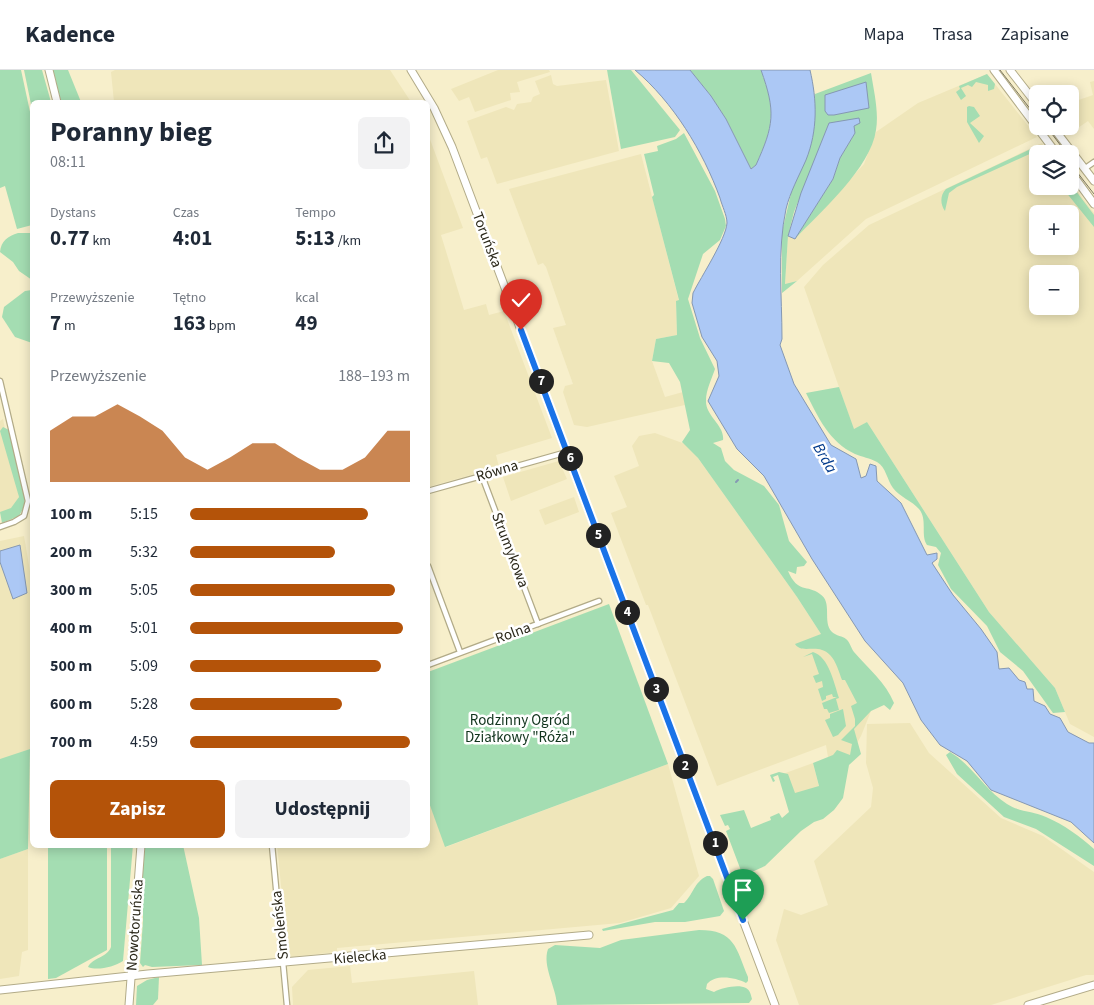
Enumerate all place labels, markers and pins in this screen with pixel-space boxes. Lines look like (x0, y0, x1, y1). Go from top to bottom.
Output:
pin (500, 279, 542, 330)
pin: 7 (528, 368, 554, 394)
pin: 6 (558, 446, 582, 470)
pin: 5 (586, 522, 610, 548)
pin: 4 (614, 600, 640, 624)
pin: 3 (644, 676, 668, 702)
pin: 2 (672, 754, 698, 778)
pin: 1 (702, 830, 728, 856)
pin (722, 869, 764, 920)

